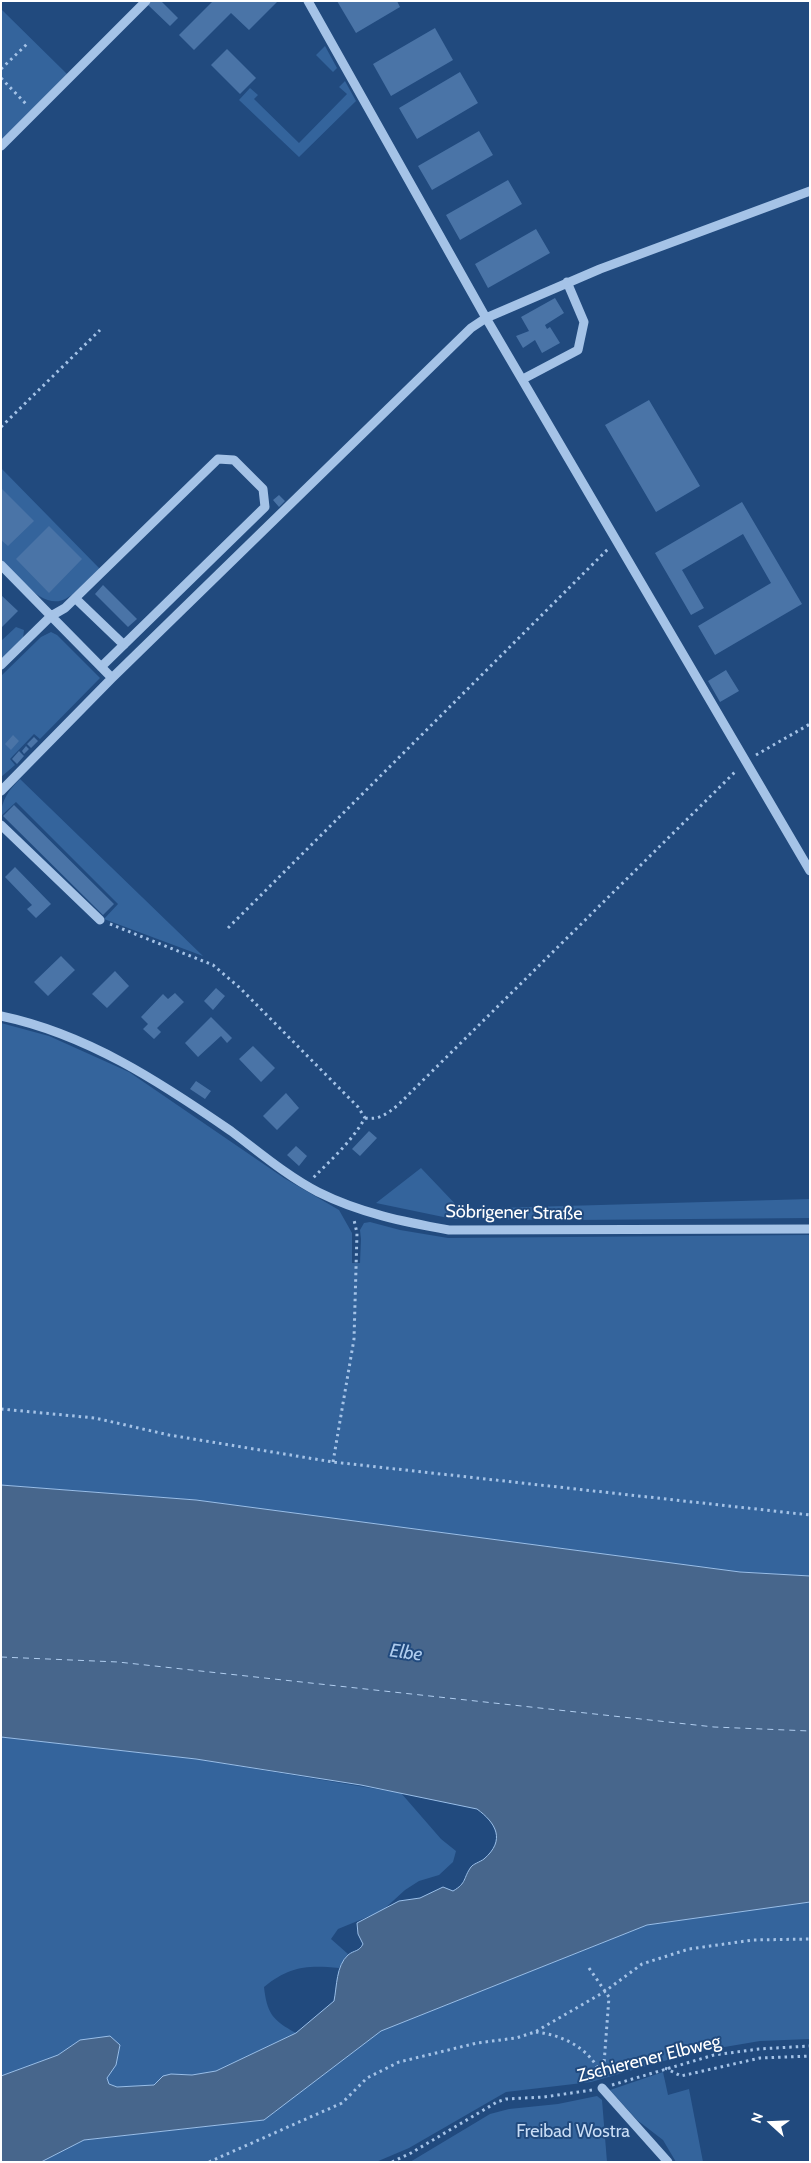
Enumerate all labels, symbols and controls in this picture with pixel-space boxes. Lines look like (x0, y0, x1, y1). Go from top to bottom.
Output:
street label: Söbrigener Straße (445, 1201, 583, 1225)
water label: Elbe (388, 1639, 424, 1667)
street label: Zschierener Elbweg (575, 2031, 723, 2087)
north arrow (746, 2098, 796, 2148)
text: N (747, 2110, 767, 2126)
park label: Freibad Wostra (516, 2121, 630, 2143)

